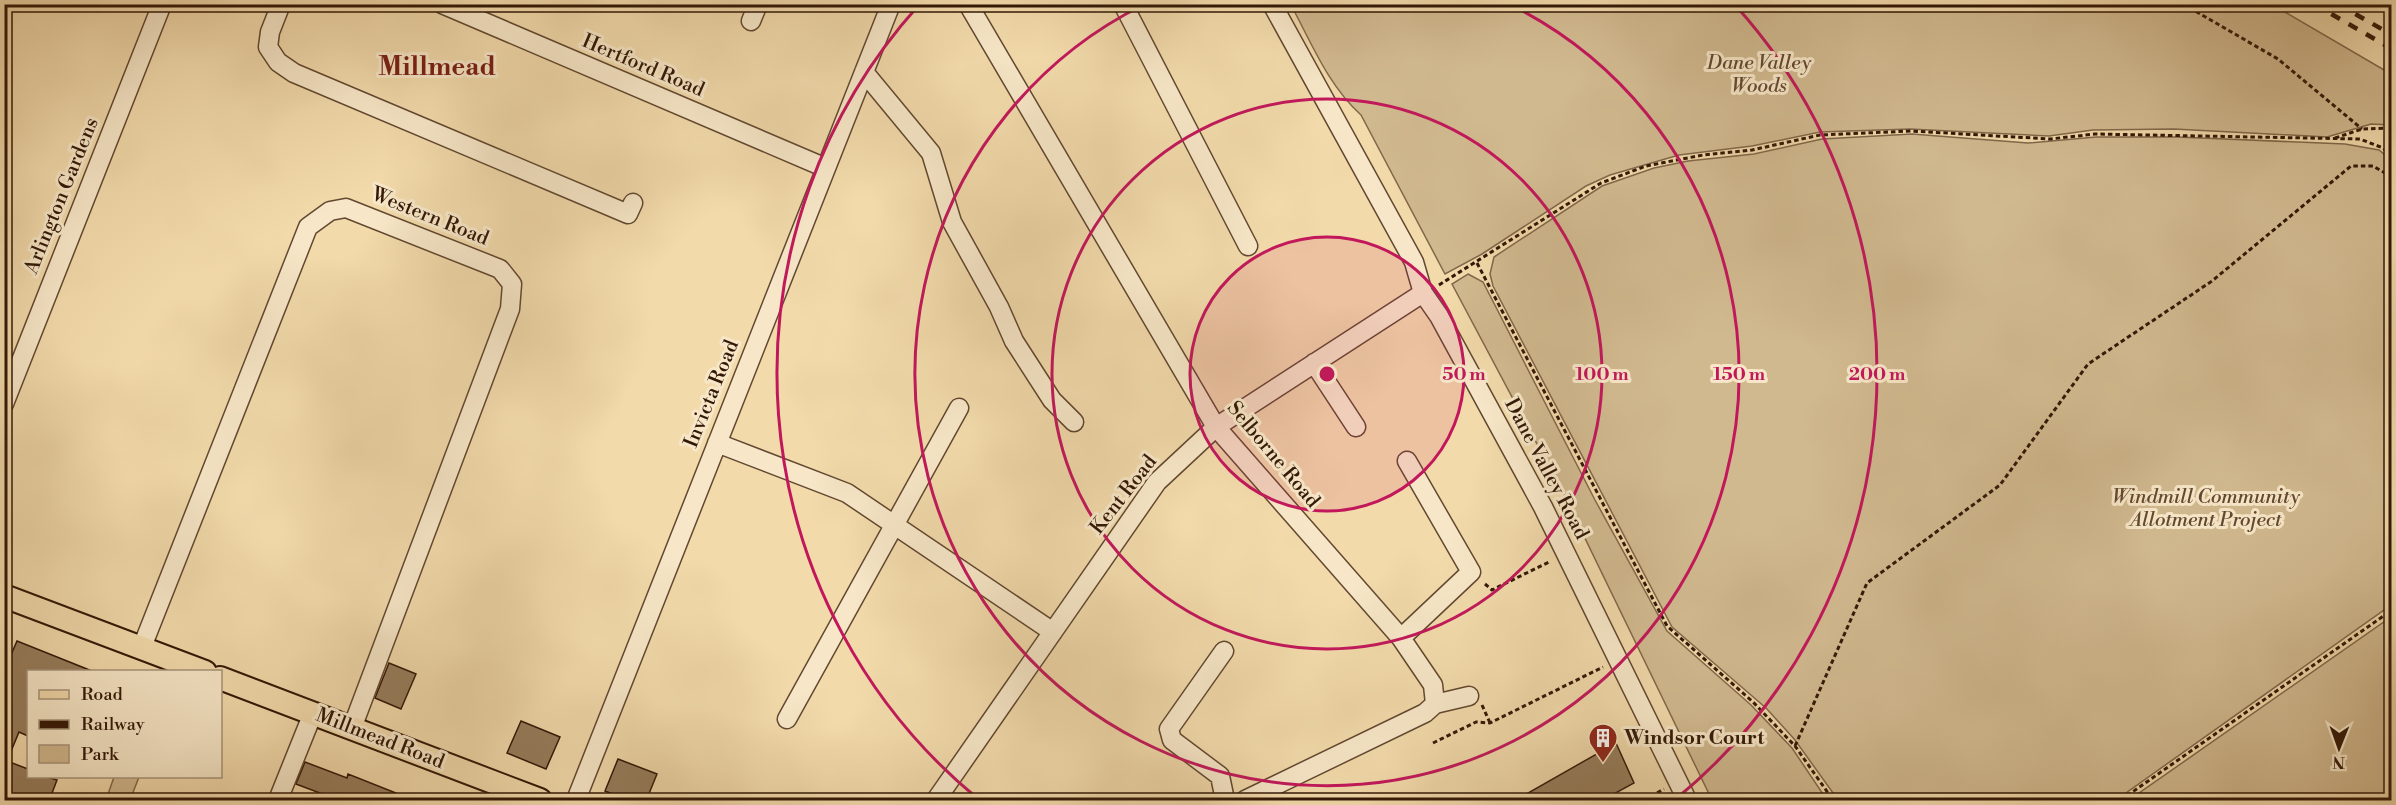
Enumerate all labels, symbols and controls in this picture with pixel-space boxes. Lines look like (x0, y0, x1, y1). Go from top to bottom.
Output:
street label: Hertford Road (578, 29, 709, 103)
district label: Millmead (378, 51, 496, 83)
park label: Dane Valley Woods (1706, 51, 1812, 99)
street label: Arlington Gardens (19, 114, 105, 279)
street label: Western Road (367, 182, 493, 252)
street label: Invicta Road (679, 336, 745, 452)
text: 50 m (1442, 363, 1486, 386)
text: 100 m (1575, 363, 1629, 386)
text: 150 m (1713, 363, 1766, 386)
text: 200 m (1849, 363, 1906, 386)
centre of rings (1317, 364, 1337, 384)
street label: Dane Valley Road (1498, 394, 1594, 545)
street label: Selborne Road (1221, 397, 1325, 514)
street label: Kent Road (1085, 450, 1163, 540)
park label: Windmill Community Allotment Project (2112, 485, 2300, 533)
legend (27, 670, 222, 778)
text: Road (81, 683, 124, 706)
street label: Millmead Road (312, 703, 448, 775)
text: Railway (81, 713, 145, 736)
north arrow (2309, 718, 2369, 778)
building icon: Windsor Court (1587, 722, 1619, 764)
place label: Windsor Court (1623, 726, 1765, 751)
text: Park (81, 743, 120, 766)
text: N (2332, 752, 2345, 772)

